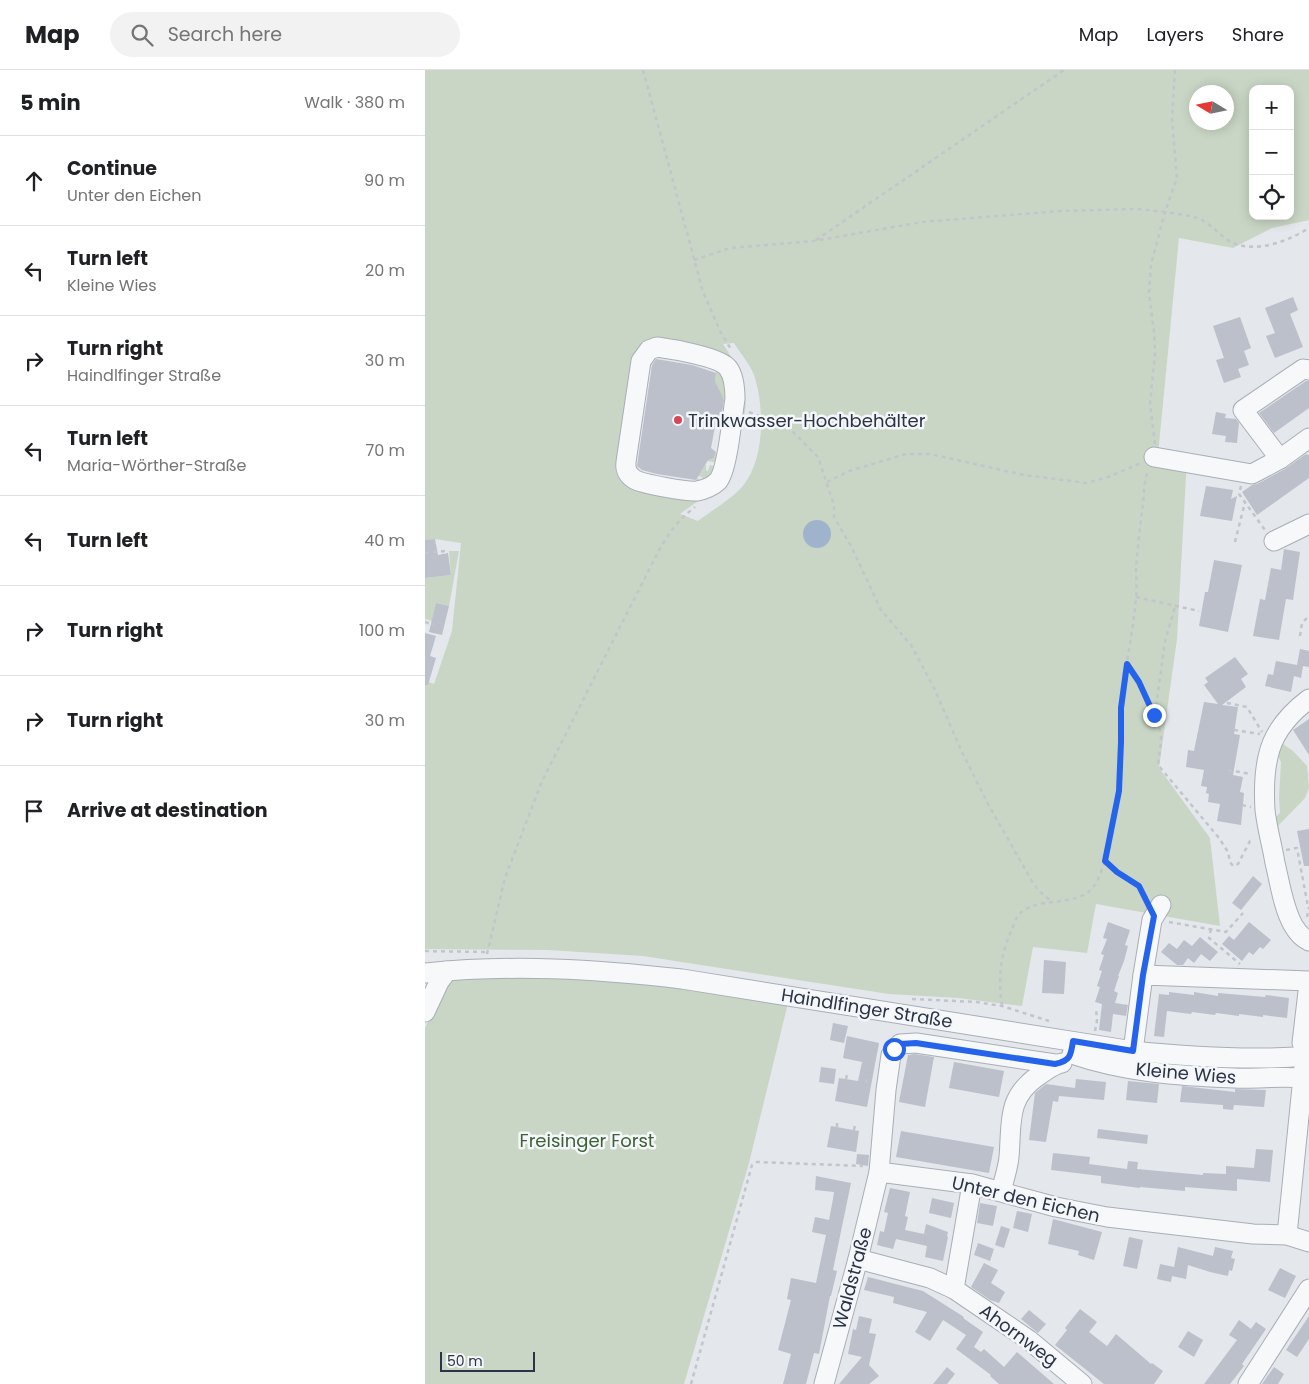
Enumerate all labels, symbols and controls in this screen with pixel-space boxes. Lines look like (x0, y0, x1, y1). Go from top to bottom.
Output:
search box (110, 12, 460, 57)
text: Map (25, 18, 80, 51)
icon: search (128, 21, 156, 49)
text: Search here (168, 21, 282, 48)
text: Map (1079, 22, 1119, 47)
text: Layers (1147, 22, 1204, 47)
text: Share (1232, 22, 1284, 47)
north arrow (1189, 85, 1234, 130)
map controls (1249, 85, 1294, 220)
button: + (1249, 85, 1294, 130)
text: 5 min (20, 88, 81, 117)
text: Walk · 380 m (304, 91, 405, 114)
button: − (1249, 130, 1294, 175)
text: Continue (67, 155, 157, 182)
icon: ahead (20, 167, 48, 195)
text: 90 m (364, 169, 405, 192)
button: locate (1249, 175, 1294, 220)
text: Unter den Eichen (67, 184, 202, 207)
text: Turn left (67, 245, 148, 272)
icon: left (20, 257, 48, 285)
text: 20 m (365, 259, 405, 282)
text: Kleine Wies (67, 274, 157, 297)
text: Turn right (67, 335, 163, 362)
icon: right (20, 347, 48, 375)
text: 30 m (365, 349, 405, 372)
text: Haindlfinger Straße (67, 364, 221, 387)
place label: Trinkwasser-Hochbehälter (688, 408, 926, 433)
marker: Trinkwasser-Hochbehälter (672, 414, 684, 426)
text: Turn left (67, 425, 148, 452)
icon: left (20, 437, 48, 465)
text: 70 m (365, 439, 405, 462)
text: Maria-Wörther-Straße (67, 454, 247, 477)
icon: left (20, 527, 48, 555)
text: Turn left (67, 527, 148, 554)
text: 40 m (364, 529, 405, 552)
icon: right (20, 617, 48, 645)
text: Turn right (67, 617, 163, 644)
text: 100 m (359, 619, 405, 642)
route end (1143, 704, 1166, 727)
icon: right (20, 707, 48, 735)
text: Turn right (67, 707, 163, 734)
text: 30 m (365, 709, 405, 732)
icon: arrive (20, 797, 48, 825)
text: Arrive at destination (67, 797, 268, 824)
street label: Haindlfinger Straße (779, 982, 955, 1034)
route start (883, 1038, 906, 1061)
street label: Kleine Wies (1135, 1056, 1237, 1090)
park label: Freisinger Forst (520, 1128, 654, 1153)
street label: Unter den Eichen (949, 1170, 1103, 1228)
street label: Waldstraße (826, 1224, 878, 1332)
street label: Ahornweg (975, 1298, 1063, 1372)
scale bar (440, 1349, 535, 1372)
text: 50 m (447, 1351, 483, 1371)

